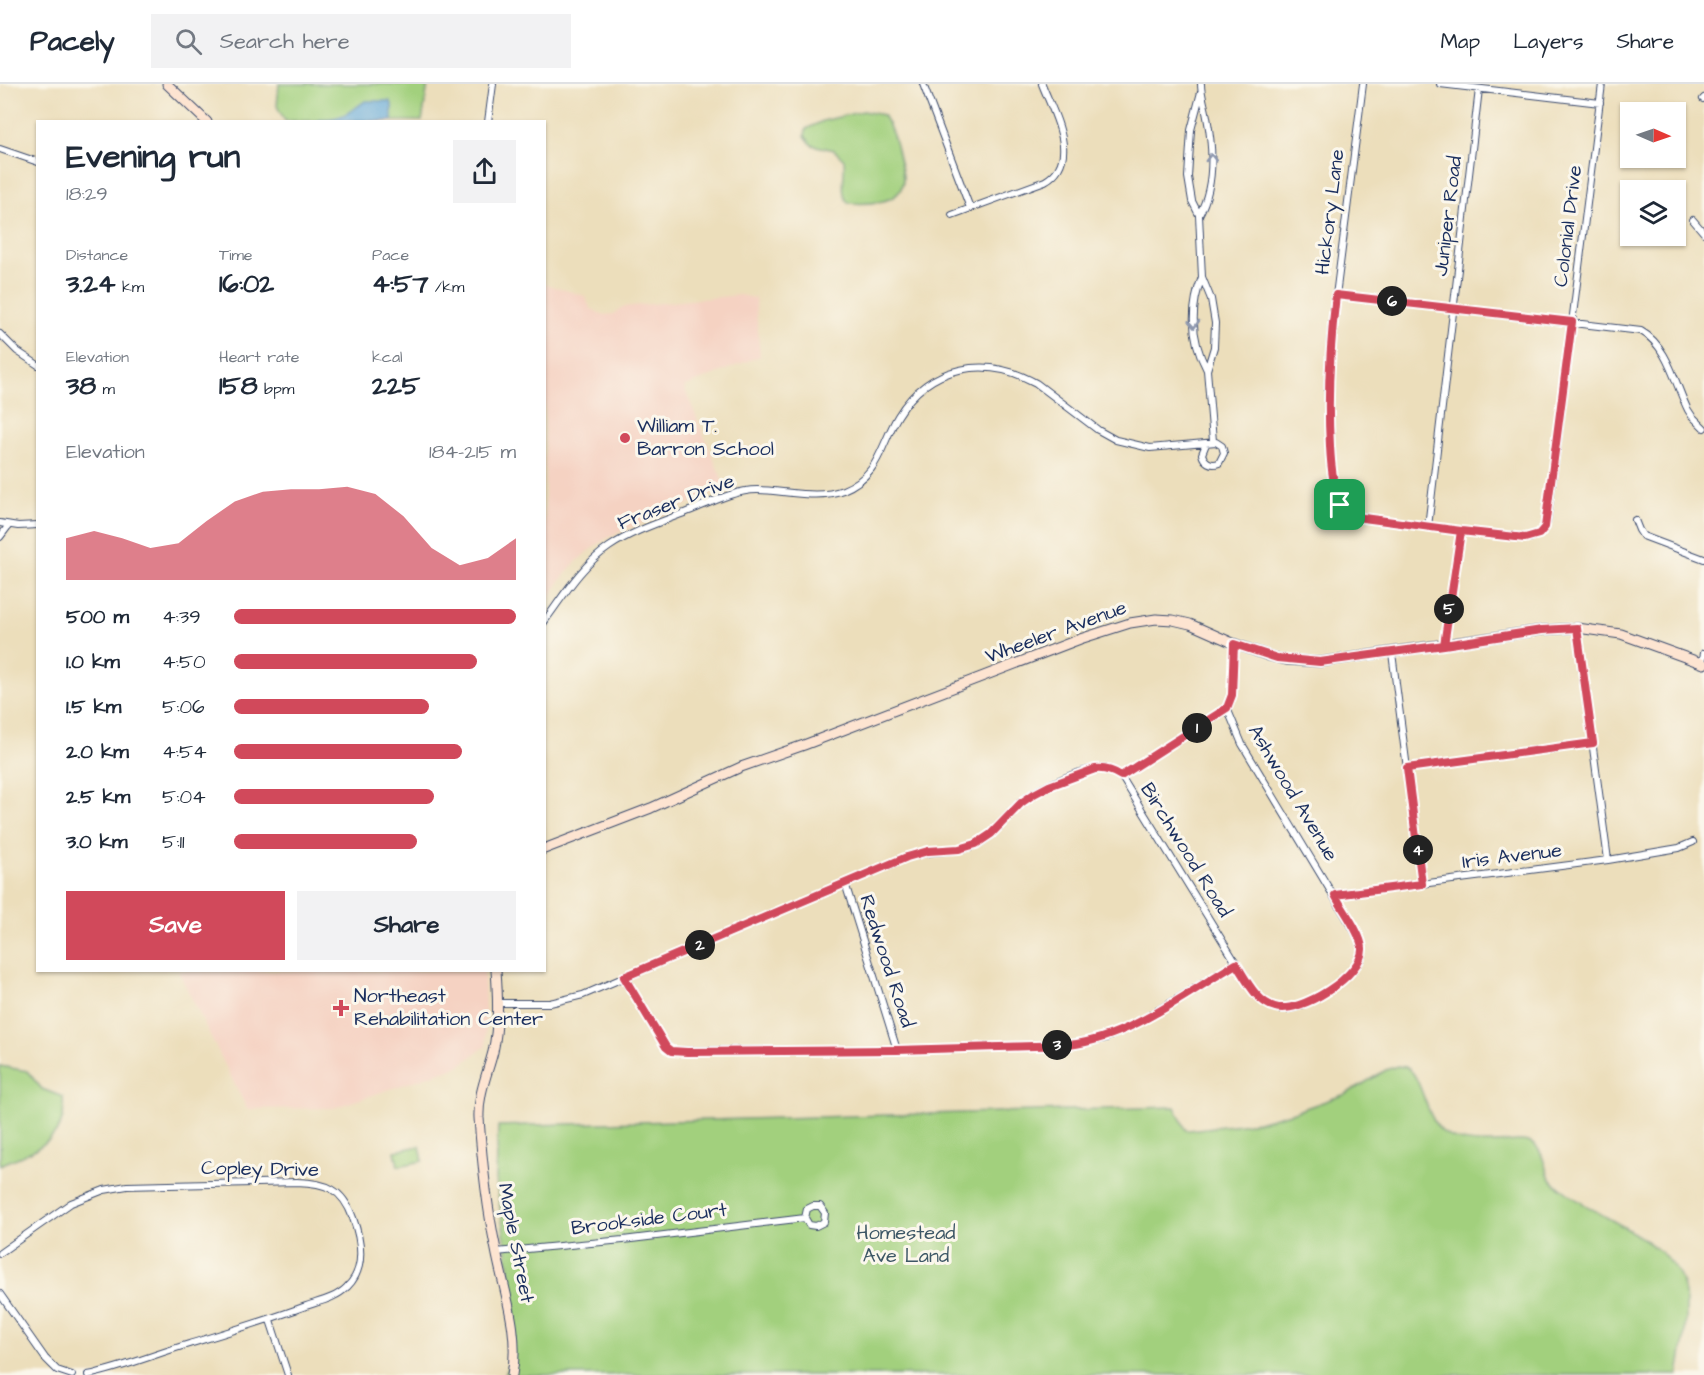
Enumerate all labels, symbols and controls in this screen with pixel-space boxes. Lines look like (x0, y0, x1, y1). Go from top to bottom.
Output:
search box (151, 14, 571, 68)
text: Pacely (30, 22, 115, 61)
icon: search (172, 25, 205, 58)
text: Search here (220, 26, 350, 57)
text: Map (1440, 27, 1480, 56)
text: Layers (1513, 27, 1583, 56)
text: Share (1616, 27, 1674, 56)
north arrow (1620, 102, 1686, 168)
map controls (1620, 102, 1686, 246)
text: Evening run (66, 134, 240, 180)
button: share (453, 140, 516, 203)
street label: Hickory Lane (1308, 147, 1353, 276)
one-way arrow (1204, 154, 1217, 163)
street label: Juniper Road (1427, 154, 1469, 278)
street label: Colonial Drive (1547, 163, 1589, 288)
text: 18:29 (66, 180, 108, 208)
button: layers (1620, 180, 1686, 246)
text: Distance (66, 244, 128, 266)
text: Time (219, 244, 253, 266)
text: Pace (372, 244, 409, 266)
text: 3.24 (66, 266, 115, 302)
text: 16:02 (219, 266, 274, 302)
text: 4:57 (372, 266, 428, 302)
text: km (115, 276, 144, 298)
text: /km (428, 276, 464, 298)
pin: 6 (1377, 286, 1407, 316)
text: 6 (1387, 290, 1397, 312)
one-way arrow (1188, 319, 1201, 328)
text: Elevation (66, 346, 129, 368)
text: Heart rate (219, 346, 299, 368)
text: kcal (372, 346, 403, 368)
text: 38 (66, 368, 96, 404)
text: 158 (219, 368, 258, 404)
text: 225 (372, 368, 420, 404)
text: m (96, 378, 115, 400)
text: bpm (258, 378, 294, 400)
place label: William T. Barron School (637, 412, 774, 463)
marker: William T. Barron School (618, 431, 632, 445)
text: Elevation (66, 438, 145, 466)
text: 184–215 m (429, 438, 516, 466)
street label: Fraser Drive (613, 467, 739, 537)
pin (1314, 479, 1365, 530)
icon: arrive (1323, 488, 1356, 521)
street label: Wheeler Avenue (982, 593, 1131, 671)
pin: 5 (1434, 594, 1464, 624)
text: 5 (1443, 598, 1455, 620)
text: 500 m (66, 603, 129, 631)
text: 4:39 (162, 603, 201, 631)
text: 1.0 km (66, 648, 120, 676)
text: 4:50 (162, 648, 206, 676)
text: 1.5 km (66, 693, 121, 721)
text: 5:06 (162, 693, 205, 721)
pin: 1 (1182, 713, 1212, 743)
text: 1 (1196, 717, 1198, 739)
street label: Ashwood Avenue (1241, 719, 1345, 867)
text: 2.0 km (66, 738, 129, 766)
text: 4:54 (162, 738, 207, 766)
street label: Birchwood Road (1133, 777, 1239, 923)
text: 2.5 km (66, 783, 130, 811)
text: 5:04 (162, 783, 206, 811)
text: 3.0 km (66, 828, 127, 856)
text: 5:11 (162, 828, 185, 856)
pin: 4 (1403, 835, 1433, 865)
street label: Iris Avenue (1461, 836, 1564, 876)
text: 4 (1413, 839, 1423, 861)
button: Save (66, 891, 285, 960)
button: Share (297, 891, 516, 960)
street label: Redwood Road (852, 891, 922, 1031)
pin: 2 (685, 930, 715, 960)
text: 2 (695, 934, 705, 956)
place label: Northeast Rehabilitation Center (354, 982, 543, 1033)
marker: Northeast Rehabilitation Center (332, 999, 350, 1017)
pin: 3 (1042, 1030, 1072, 1060)
text: 3 (1053, 1034, 1061, 1056)
street label: Copley Drive (201, 1154, 319, 1185)
street label: Maple Street (491, 1181, 541, 1305)
street label: Brookside Court (569, 1196, 729, 1242)
park label: Homestead Ave Land (856, 1219, 956, 1270)

